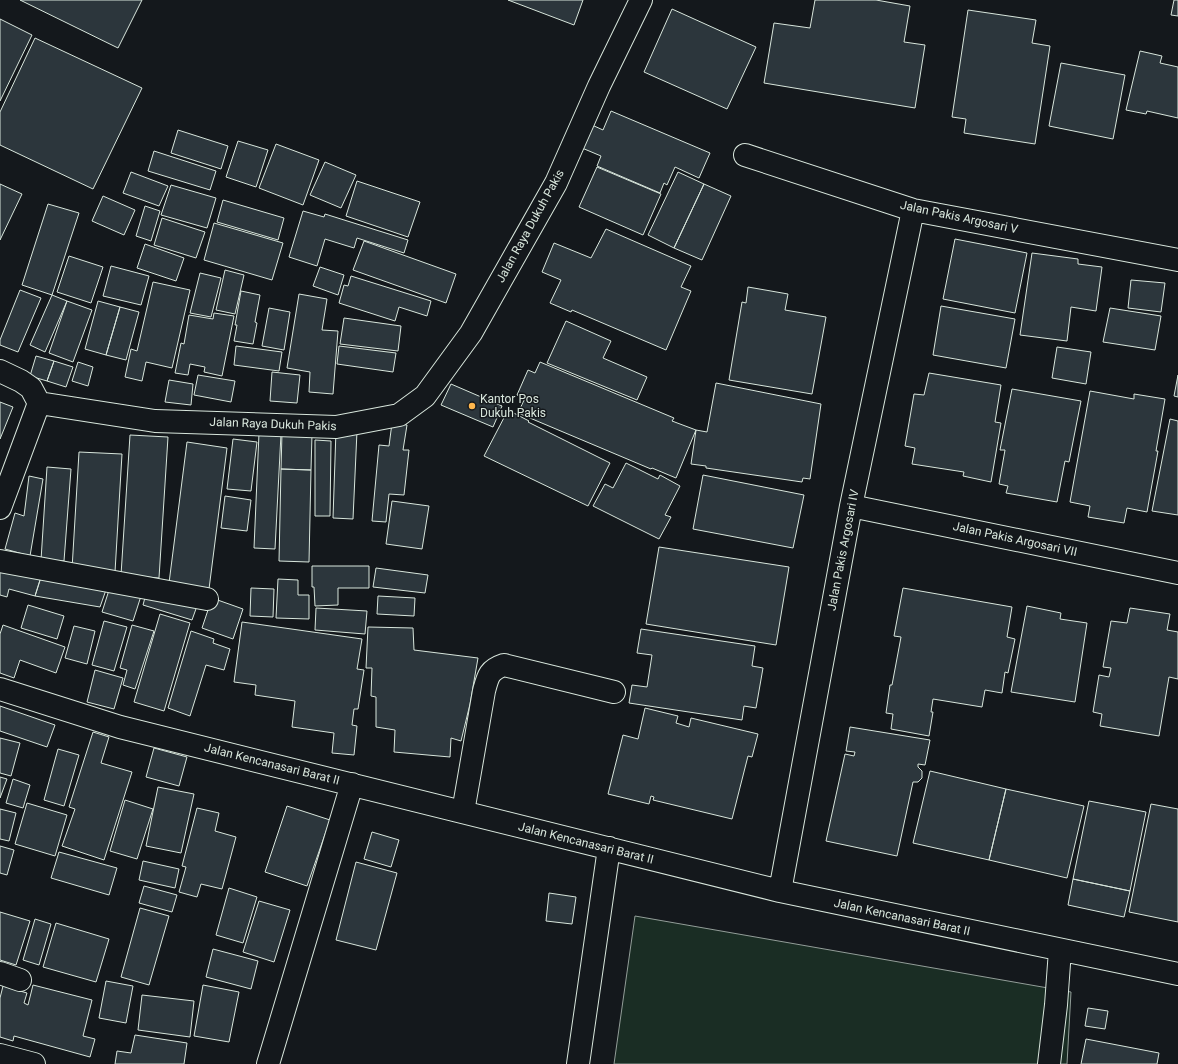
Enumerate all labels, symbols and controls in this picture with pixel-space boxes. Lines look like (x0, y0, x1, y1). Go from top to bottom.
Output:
street label: Jalan Raya Dukuh Pakis (493, 167, 567, 285)
street label: Jalan Pakis Argosari V (899, 198, 1020, 236)
place label: Kantor Pos Dukuh Pakis (480, 392, 546, 420)
marker: Kantor Pos Dukuh Pakis (467, 401, 477, 411)
street label: Jalan Raya Dukuh Pakis (209, 415, 337, 433)
street label: Jalan Pakis Argosari IV (824, 488, 862, 612)
street label: Jalan Pakis Argosari VII (952, 519, 1078, 559)
street label: Jalan Kencanasari Barat II (203, 740, 341, 788)
street label: Jalan Kencanasari Barat II (517, 819, 655, 867)
street label: Jalan Kencanasari Barat II (833, 896, 971, 938)

